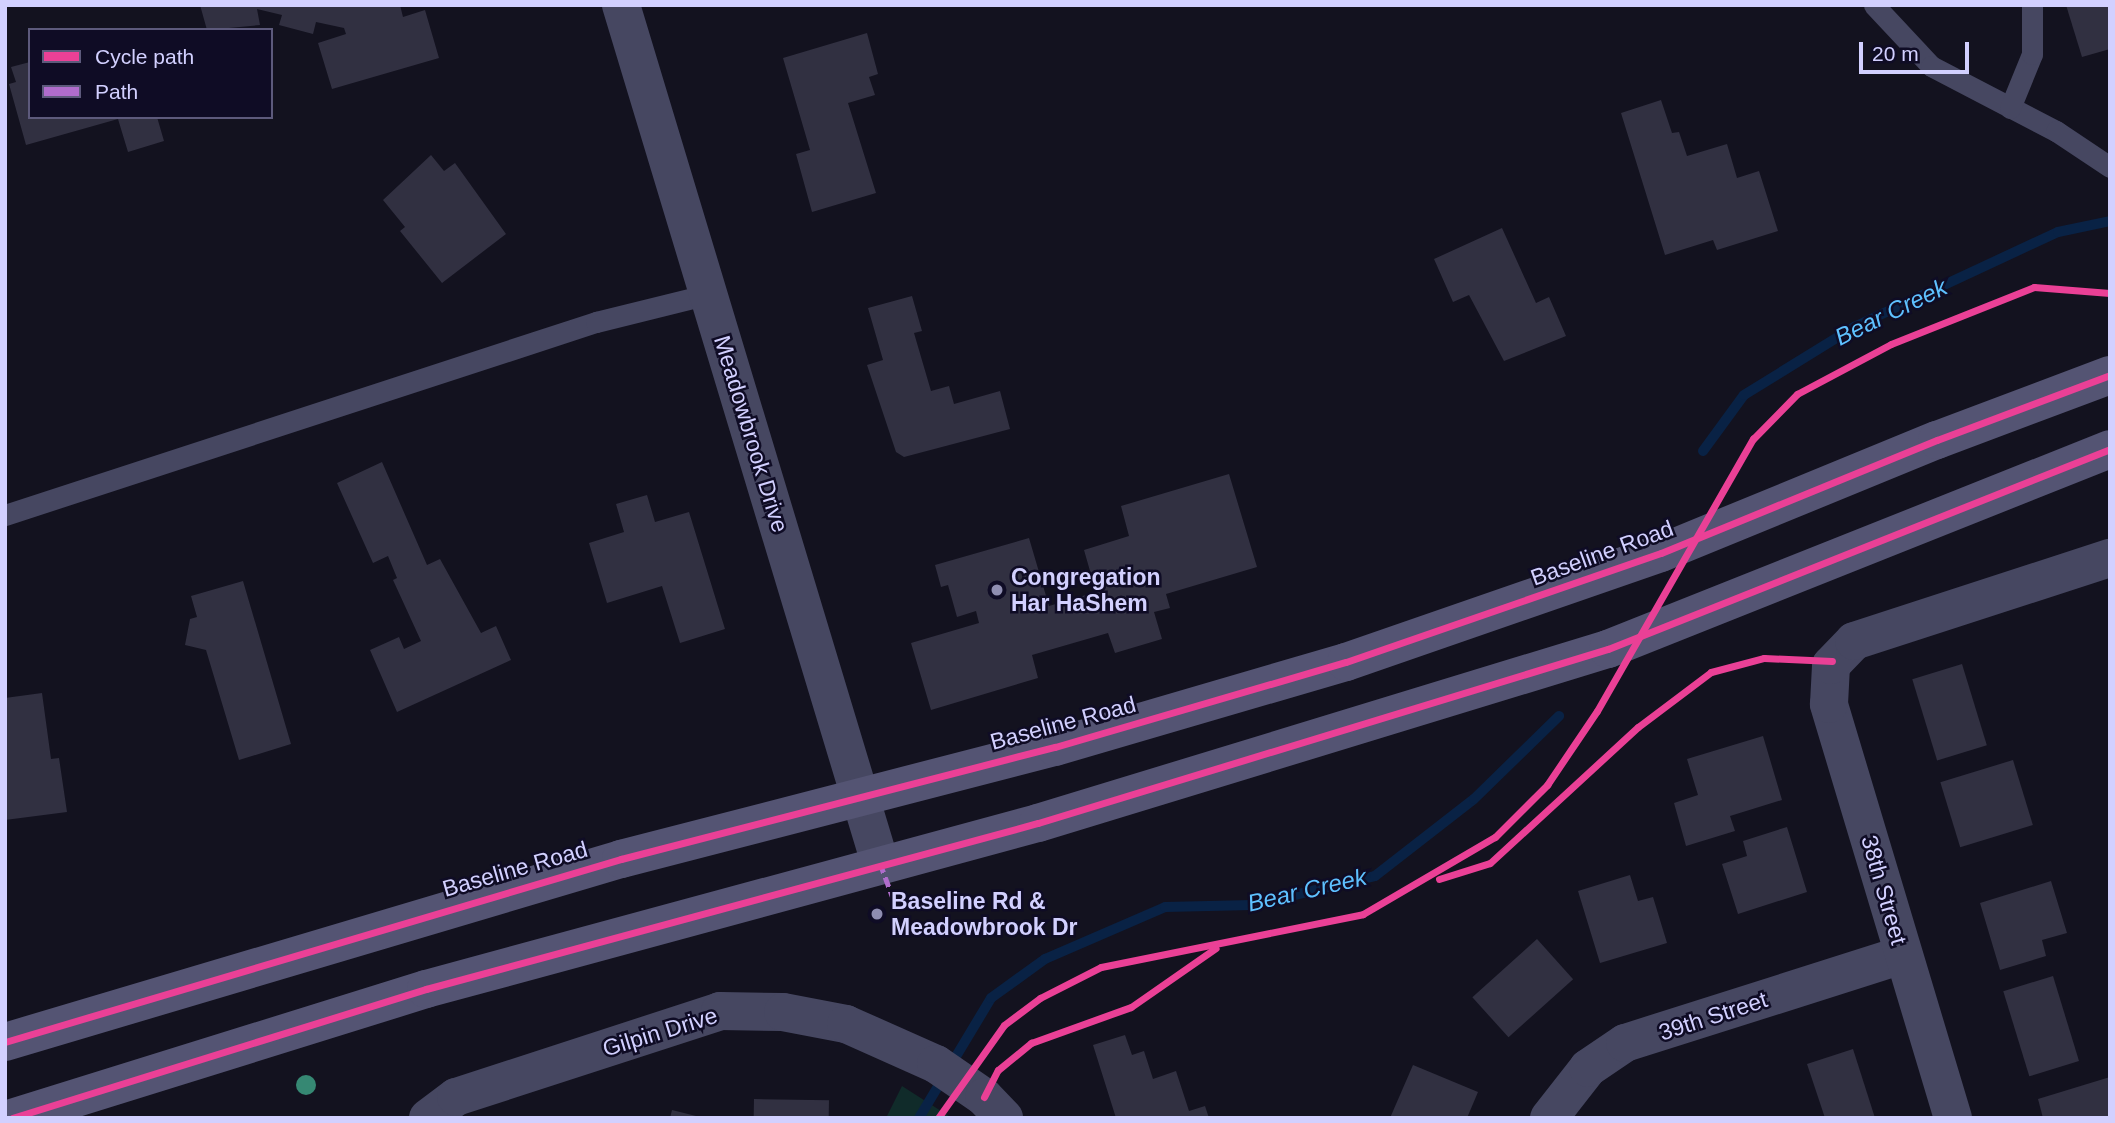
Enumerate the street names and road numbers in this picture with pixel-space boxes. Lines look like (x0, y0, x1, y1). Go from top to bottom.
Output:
street label: Meadowbrook Drive (708, 332, 794, 536)
street label: Baseline Road (1527, 514, 1677, 592)
street label: Baseline Road (987, 690, 1139, 756)
street label: 38th Street (1855, 832, 1913, 948)
street label: Baseline Road (439, 835, 591, 903)
street label: 39th Street (1655, 985, 1771, 1047)
street label: Gilpin Drive (599, 1001, 721, 1063)

